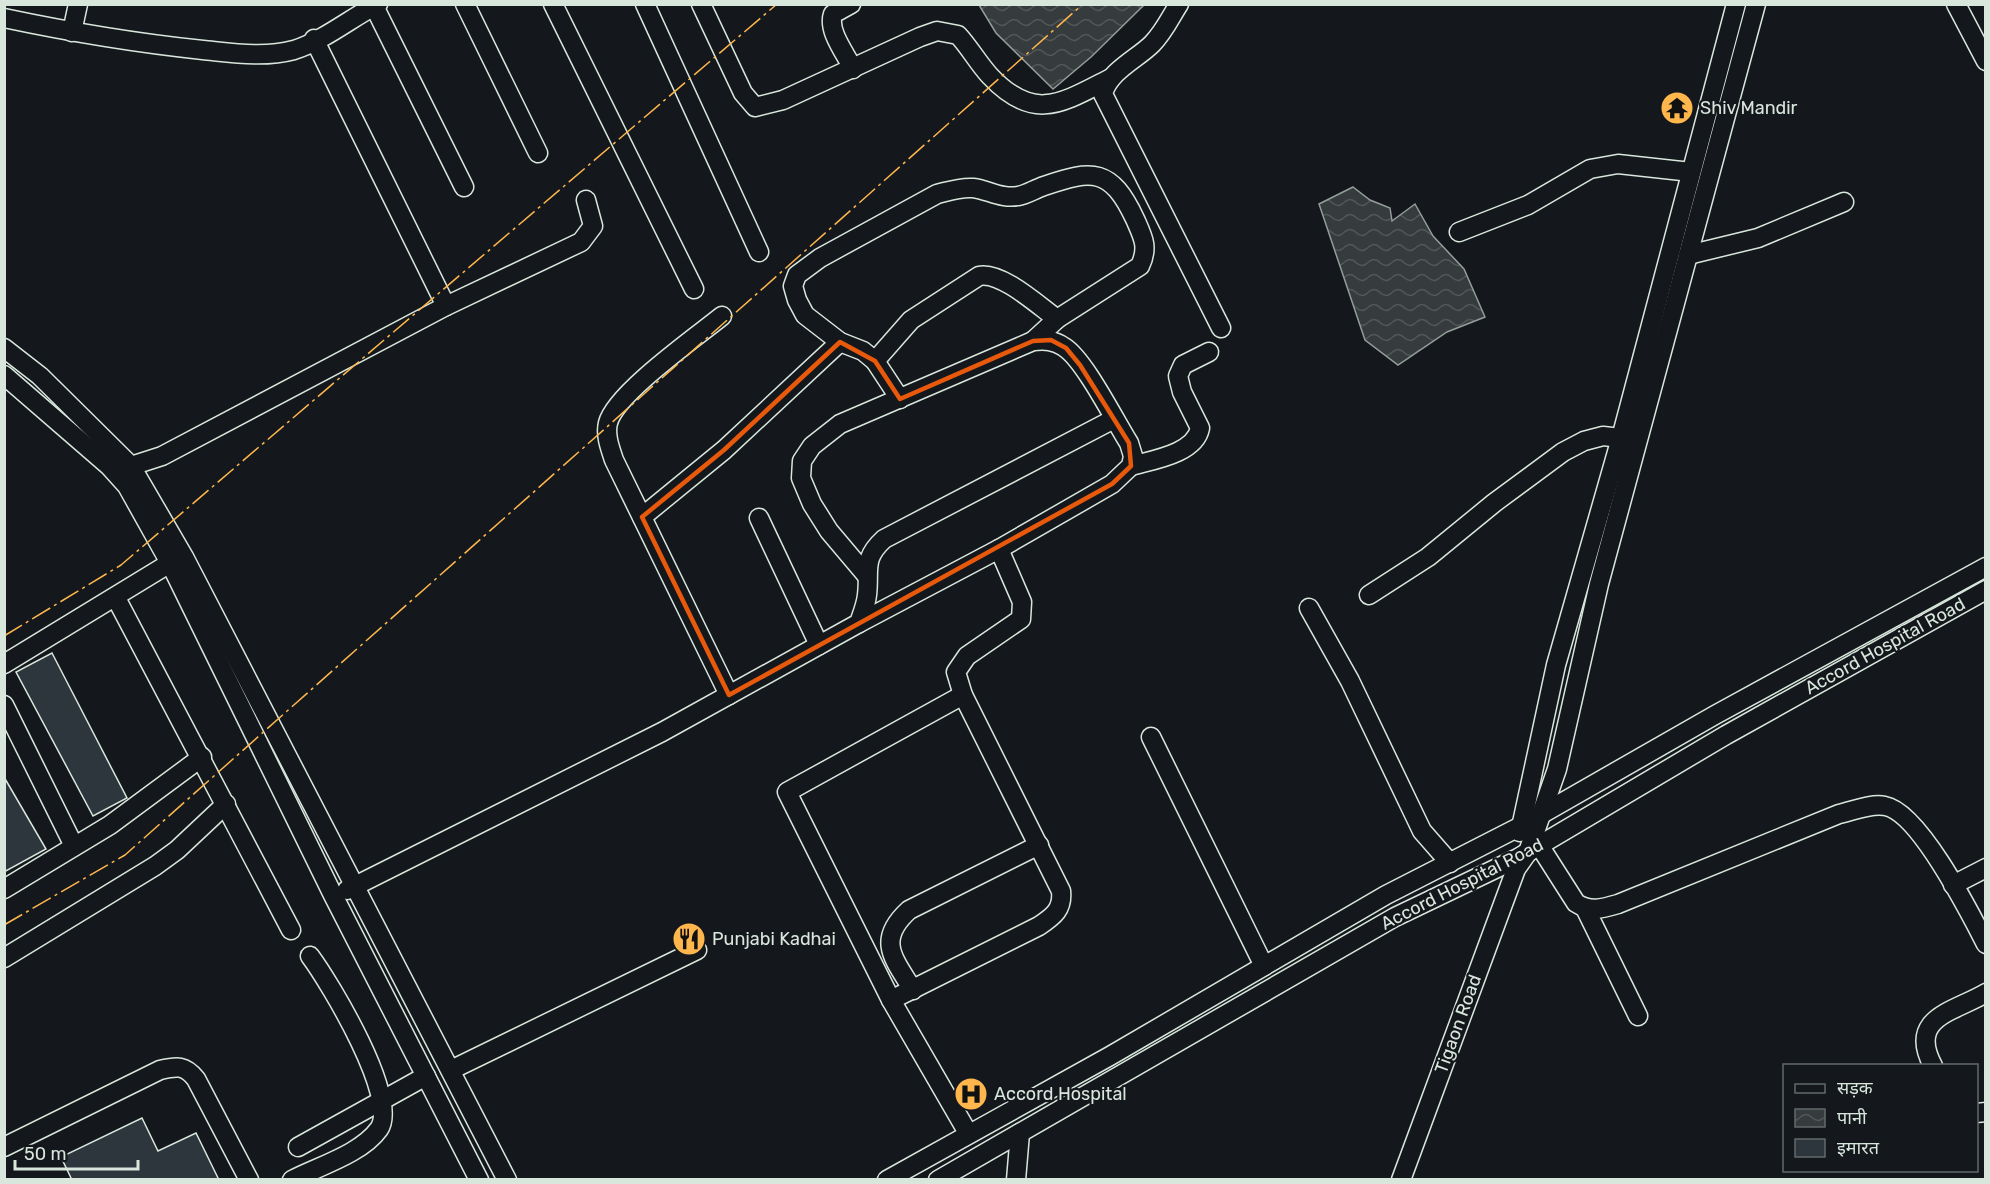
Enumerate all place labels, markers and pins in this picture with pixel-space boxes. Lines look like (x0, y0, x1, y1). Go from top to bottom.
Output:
temple icon: Shiv Mandir (1659, 90, 1695, 126)
place label: Shiv Mandir (1700, 97, 1798, 119)
restaurant icon: Punjabi Kadhai (671, 921, 707, 957)
place label: Punjabi Kadhai (712, 928, 836, 950)
hospital icon: Accord Hospital (953, 1076, 989, 1112)
place label: Accord Hospital (994, 1083, 1127, 1105)

